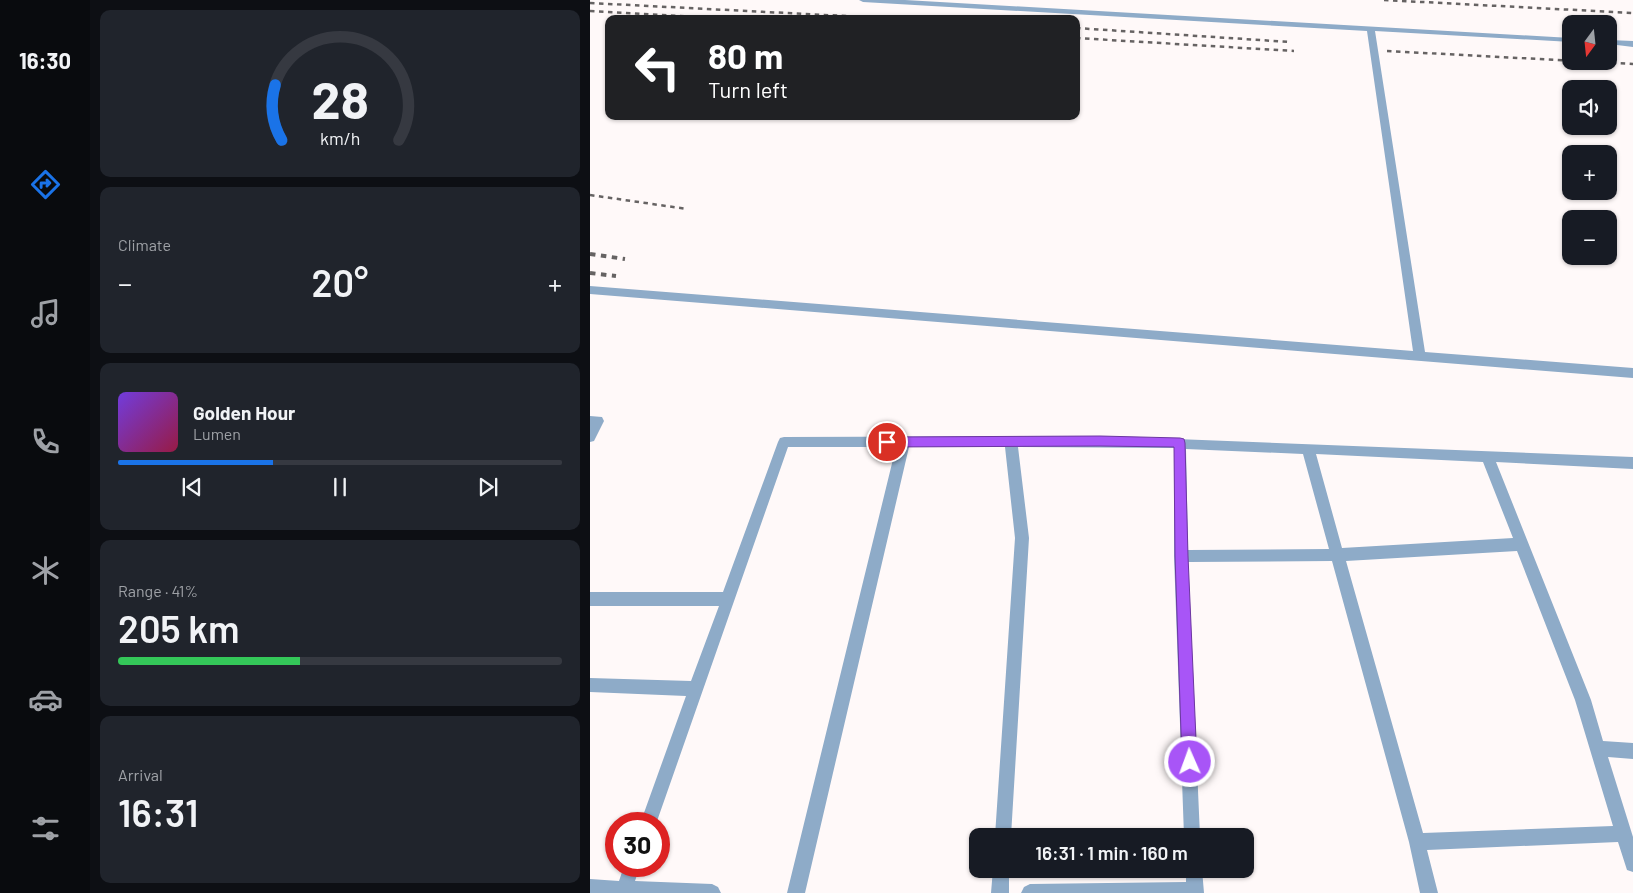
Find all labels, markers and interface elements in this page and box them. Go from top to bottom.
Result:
north arrow [1562,15,1618,70]
map controls [1562,15,1617,265]
text: 80 m [708,34,783,76]
icon: left [625,35,690,100]
text: 16:30 [19,47,71,73]
text: 28 [311,67,369,129]
text: Turn left [708,76,788,102]
button: sound [1562,80,1617,135]
text: km/h [320,127,360,149]
button: + [1562,145,1617,200]
icon: directions [28,167,63,202]
button: − [1562,210,1617,265]
text: Climate [118,235,171,254]
text: 20° [312,259,368,305]
text: − [118,266,132,300]
text: + [548,266,562,300]
icon: music [28,296,63,331]
text: Golden Hour [193,401,295,424]
pin [866,421,908,463]
icon: phone [28,424,63,459]
text: Lumen [193,424,241,443]
icon: arrive [873,428,901,456]
icon: previous [178,473,206,501]
icon: pause [326,473,354,501]
icon: next [474,473,502,501]
icon: climate [28,553,63,588]
text: Range · 41% [118,581,198,600]
text: 205 km [118,605,240,651]
icon: car [28,682,63,717]
position arrow [1163,735,1215,787]
text: Arrival [118,765,163,784]
text: 16:31 [118,789,198,835]
icon: filters [28,811,63,846]
speed limit sign: 30 [605,812,670,877]
text: 16:31 · 1 min · 160 m [1035,841,1188,864]

